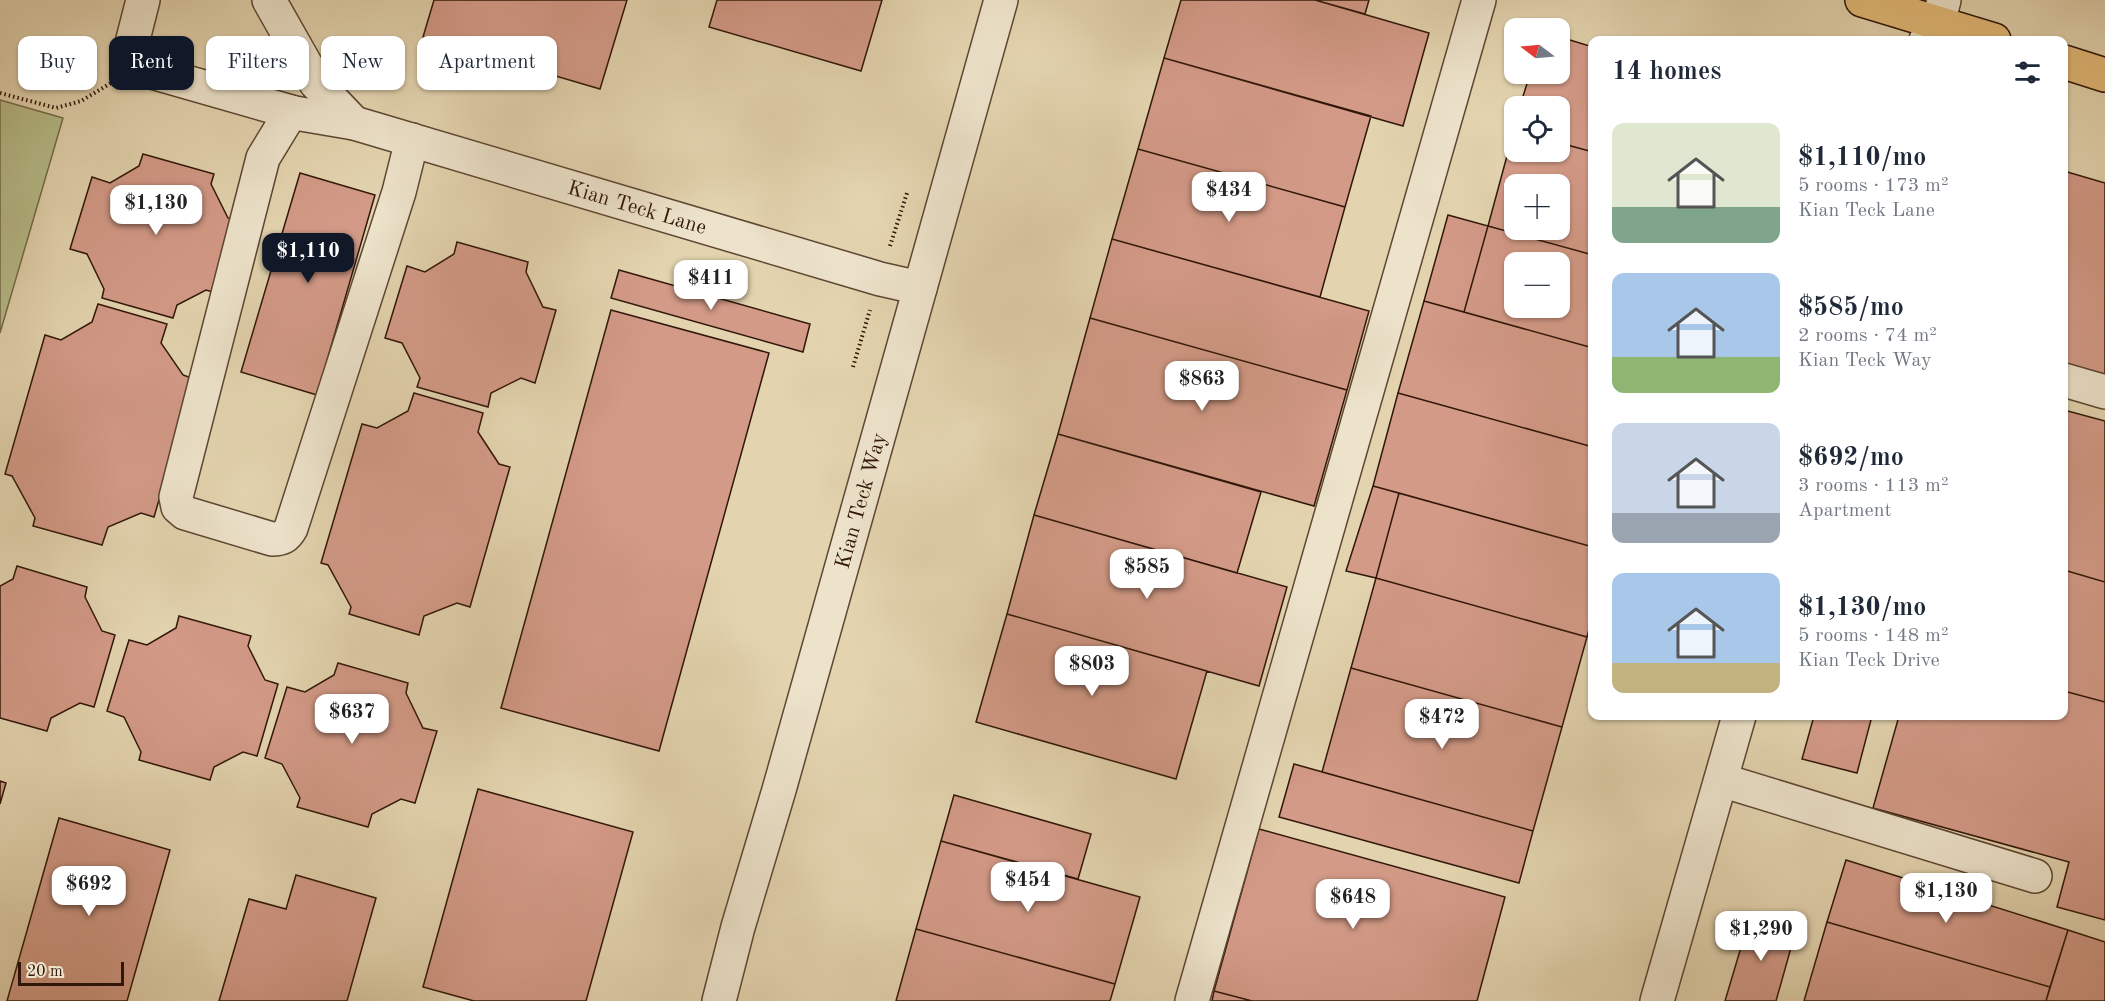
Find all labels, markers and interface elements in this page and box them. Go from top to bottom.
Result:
north arrow [1504,18,1570,84]
map controls [1504,18,1570,318]
chip: Buy [18,36,97,90]
chip: Rent [109,36,194,90]
chip: Filters [206,36,309,90]
chip: New [321,36,405,90]
chip: Apartment [417,36,557,90]
icon: filters [2011,56,2044,89]
text: 14 homes [1612,59,1721,85]
button: locate [1504,96,1570,162]
text: $1,110/mo [1798,145,1926,171]
icon: home [1660,147,1732,219]
pin: $434 [1193,172,1265,223]
button: + [1504,174,1570,240]
text: 5 rooms · 173 m² [1798,176,1948,196]
street label: Kian Teck Lane [565,178,709,239]
text: $434 [1206,181,1252,201]
pin: $1,130 [107,185,205,236]
text: $1,130 [124,194,188,214]
text: Kian Teck Lane [1798,201,1935,221]
pin: $1,110 [259,233,357,284]
text: $1,110 [276,242,340,262]
button: − [1504,252,1570,318]
pin: $411 [675,260,747,311]
text: $411 [688,269,734,289]
text: $585/mo [1798,295,1904,321]
icon: home [1660,297,1732,369]
text: 2 rooms · 74 m² [1798,326,1937,346]
text: Kian Teck Way [1798,351,1932,371]
pin: $863 [1166,361,1238,412]
text: $863 [1179,370,1225,390]
street label: Kian Teck Way [833,431,891,571]
text: $692/mo [1798,445,1904,471]
icon: home [1660,447,1732,519]
text: 3 rooms · 113 m² [1798,476,1948,496]
text: Apartment [1798,501,1892,521]
pin: $585 [1111,549,1183,600]
text: $585 [1124,558,1170,578]
text: $1,130/mo [1798,595,1926,621]
icon: home [1660,597,1732,669]
text: 5 rooms · 148 m² [1798,626,1948,646]
pin: $803 [1056,646,1128,697]
text: Kian Teck Drive [1798,651,1940,671]
text: $803 [1069,655,1115,675]
pin: $637 [316,694,388,745]
pin: $472 [1406,699,1478,750]
text: $637 [329,703,375,723]
text: $472 [1419,708,1465,728]
pin: $454 [992,862,1064,913]
pin: $692 [53,866,125,917]
text: $454 [1005,871,1051,891]
pin: $1,130 [1897,873,1995,924]
text: $692 [66,875,112,895]
pin: $648 [1317,879,1389,930]
text: $1,130 [1914,882,1978,902]
text: $648 [1330,888,1376,908]
pin: $1,290 [1712,911,1810,962]
text: $1,290 [1729,920,1793,940]
scale bar [18,959,124,986]
text: 20 m [27,964,63,980]

